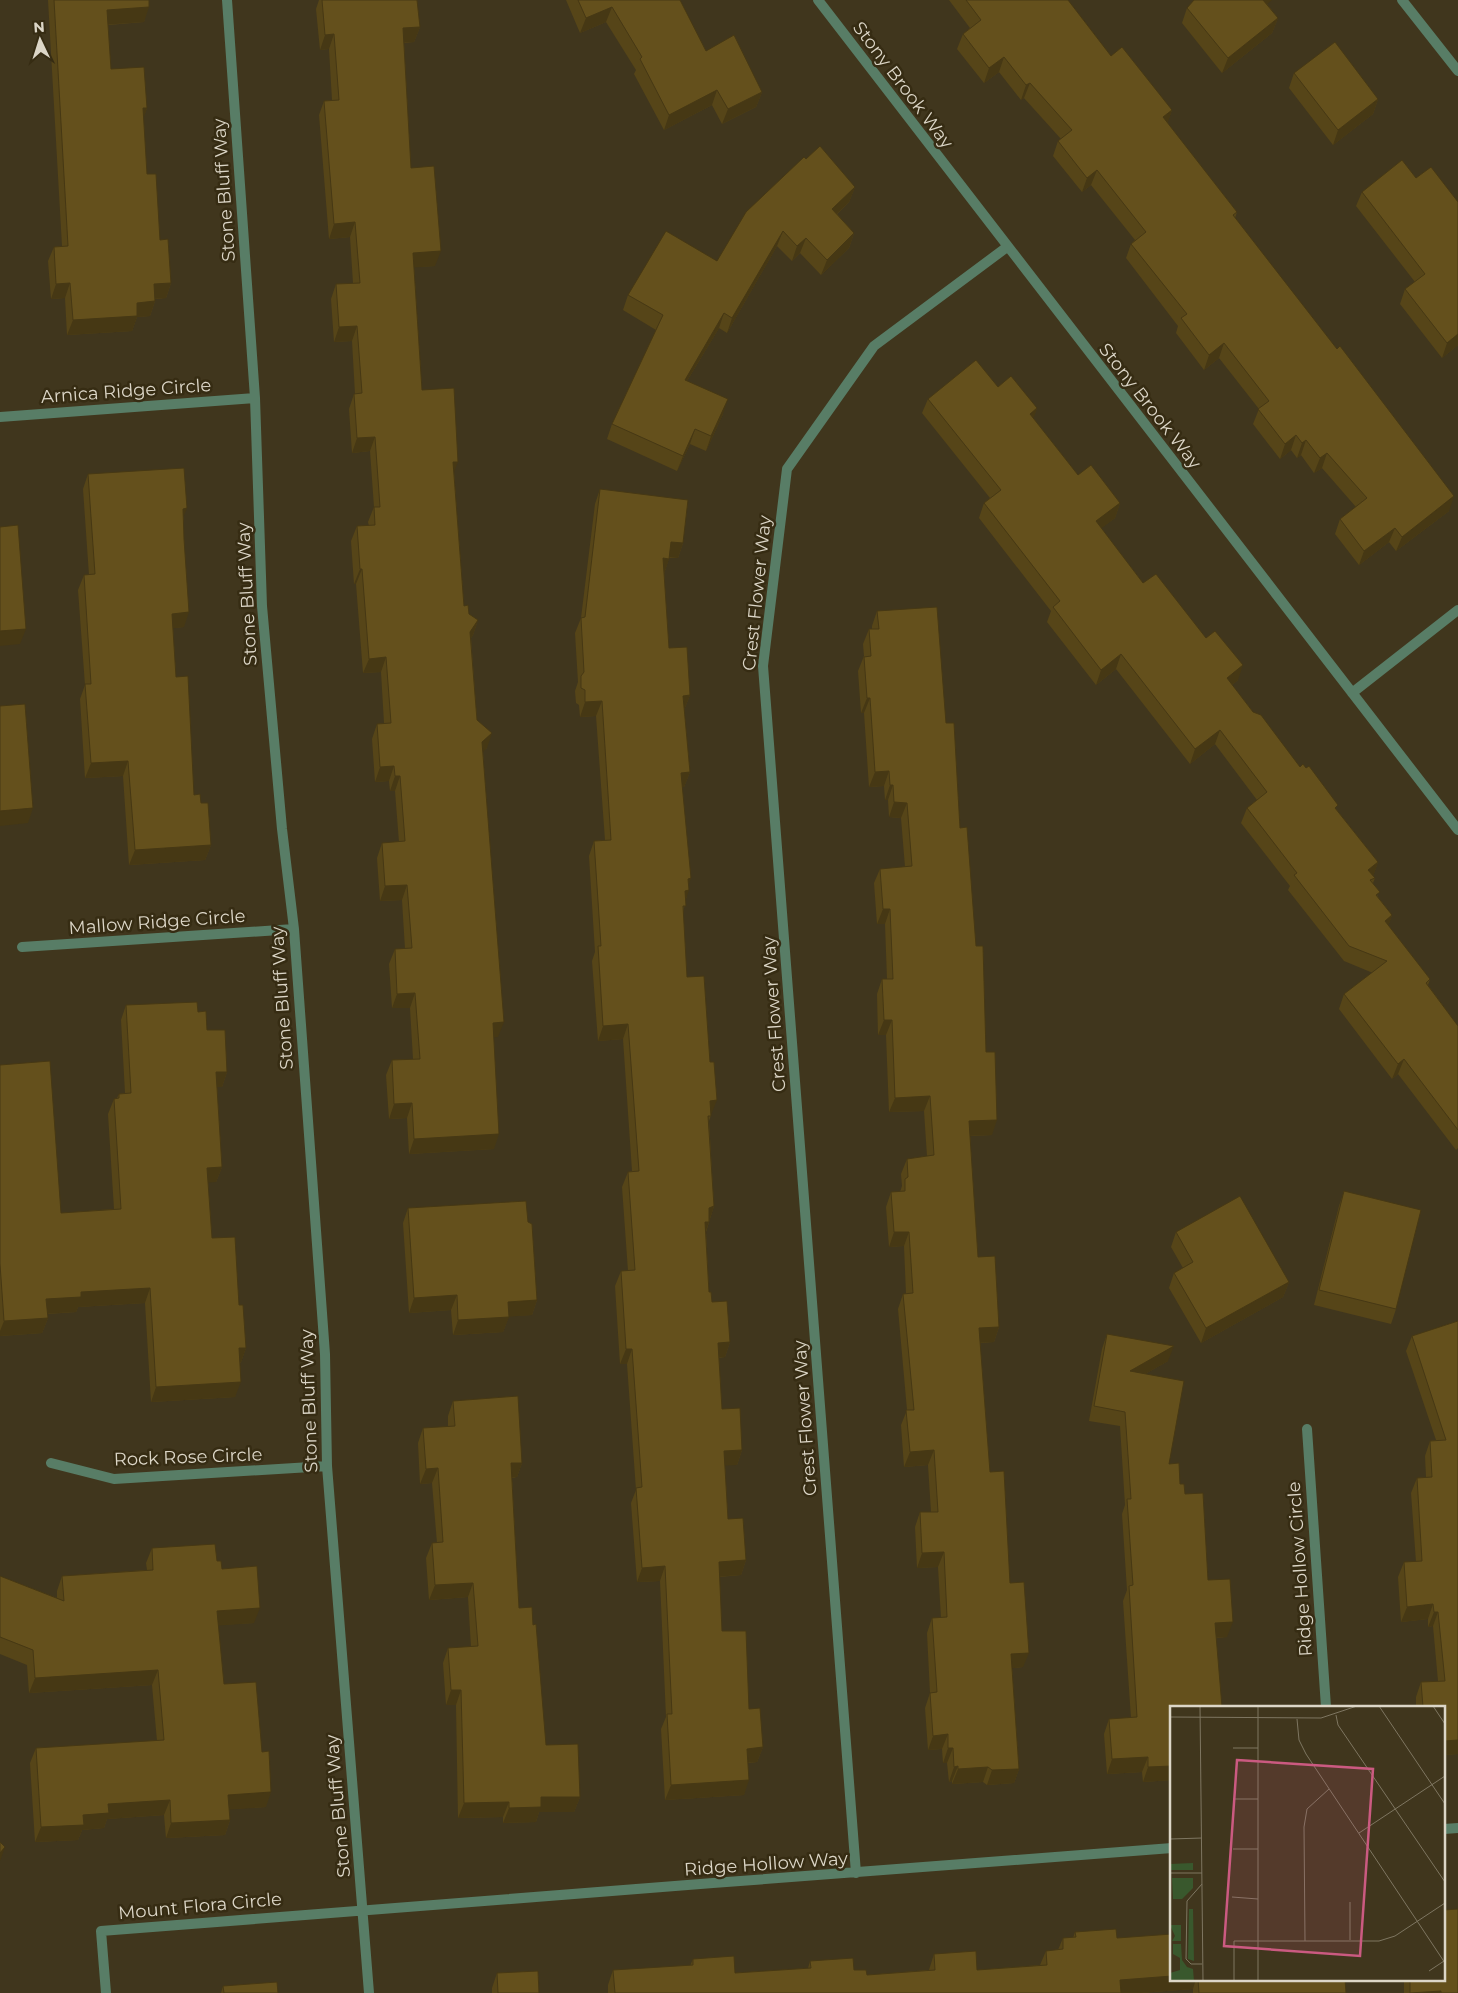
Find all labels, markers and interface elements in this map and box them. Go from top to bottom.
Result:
north arrow [15,15,65,65]
street label: Stony Brook Way [848,17,958,153]
text: N [33,18,45,36]
street label: Stone Bluff Way [208,117,240,262]
street label: Stony Brook Way [1094,339,1206,473]
street label: Arnica Ridge Circle [40,374,212,408]
street label: Crest Flower Way [738,514,776,672]
street label: Stone Bluff Way [232,521,262,666]
street label: Mallow Ridge Circle [68,905,246,939]
street label: Stone Bluff Way [266,925,298,1070]
street label: Crest Flower Way [758,935,790,1093]
street label: Stone Bluff Way [295,1329,322,1473]
street label: Crest Flower Way [789,1339,821,1497]
street label: Rock Rose Circle [113,1443,263,1471]
street label: Ridge Hollow Circle [1283,1481,1317,1657]
inset map [1170,1706,1446,1980]
street label: Stone Bluff Way [321,1733,355,1878]
street label: Ridge Hollow Way [683,1847,849,1881]
street label: Mount Flora Circle [117,1888,283,1924]

